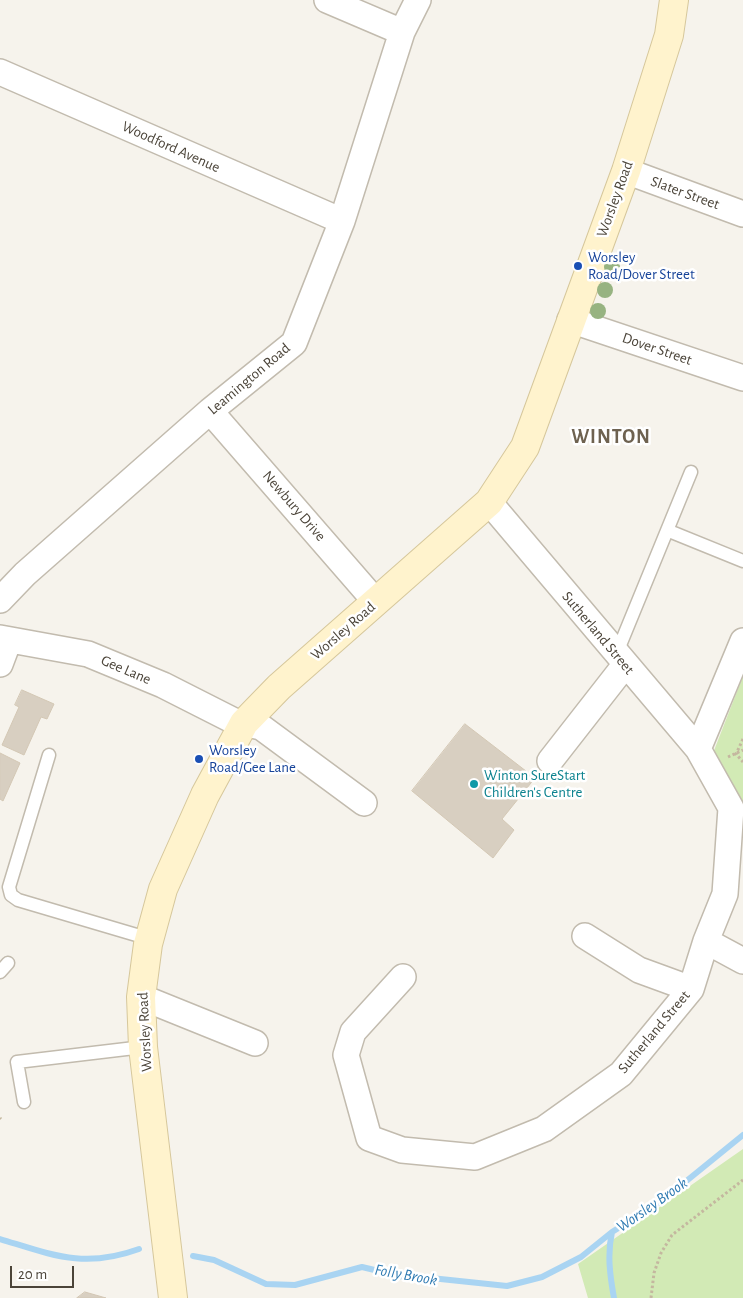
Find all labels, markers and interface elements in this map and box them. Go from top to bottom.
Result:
street label: Woodford Avenue [119,117,223,177]
street label: Worsley Road [593,158,637,240]
street label: Slater Street [648,172,722,214]
place label: Worsley Road/Dover Street [588,248,695,283]
marker: Worsley Road/Dover Street [572,260,584,272]
street label: Dover Street [620,329,694,369]
street label: Leamington Road [204,339,294,419]
district label: WINTON [570,425,652,449]
street label: Newbury Drive [259,467,329,545]
street label: Sutherland Street [558,588,638,678]
street label: Worsley Road [307,598,379,664]
street label: Gee Lane [98,651,154,689]
place label: Worsley Road/Gee Lane [209,741,296,776]
marker: Worsley Road/Gee Lane [193,753,205,765]
place label: Winton SureStart Children's Centre [484,766,585,801]
marker: Winton SureStart Children's Centre [468,778,480,790]
street label: Sutherland Street [614,987,694,1077]
street label: Worsley Road [134,992,156,1072]
water label: Worsley Brook [613,1174,691,1236]
scale bar [12,1256,76,1288]
water label: Folly Brook [373,1260,439,1290]
text: 20 m [18,1267,47,1282]

